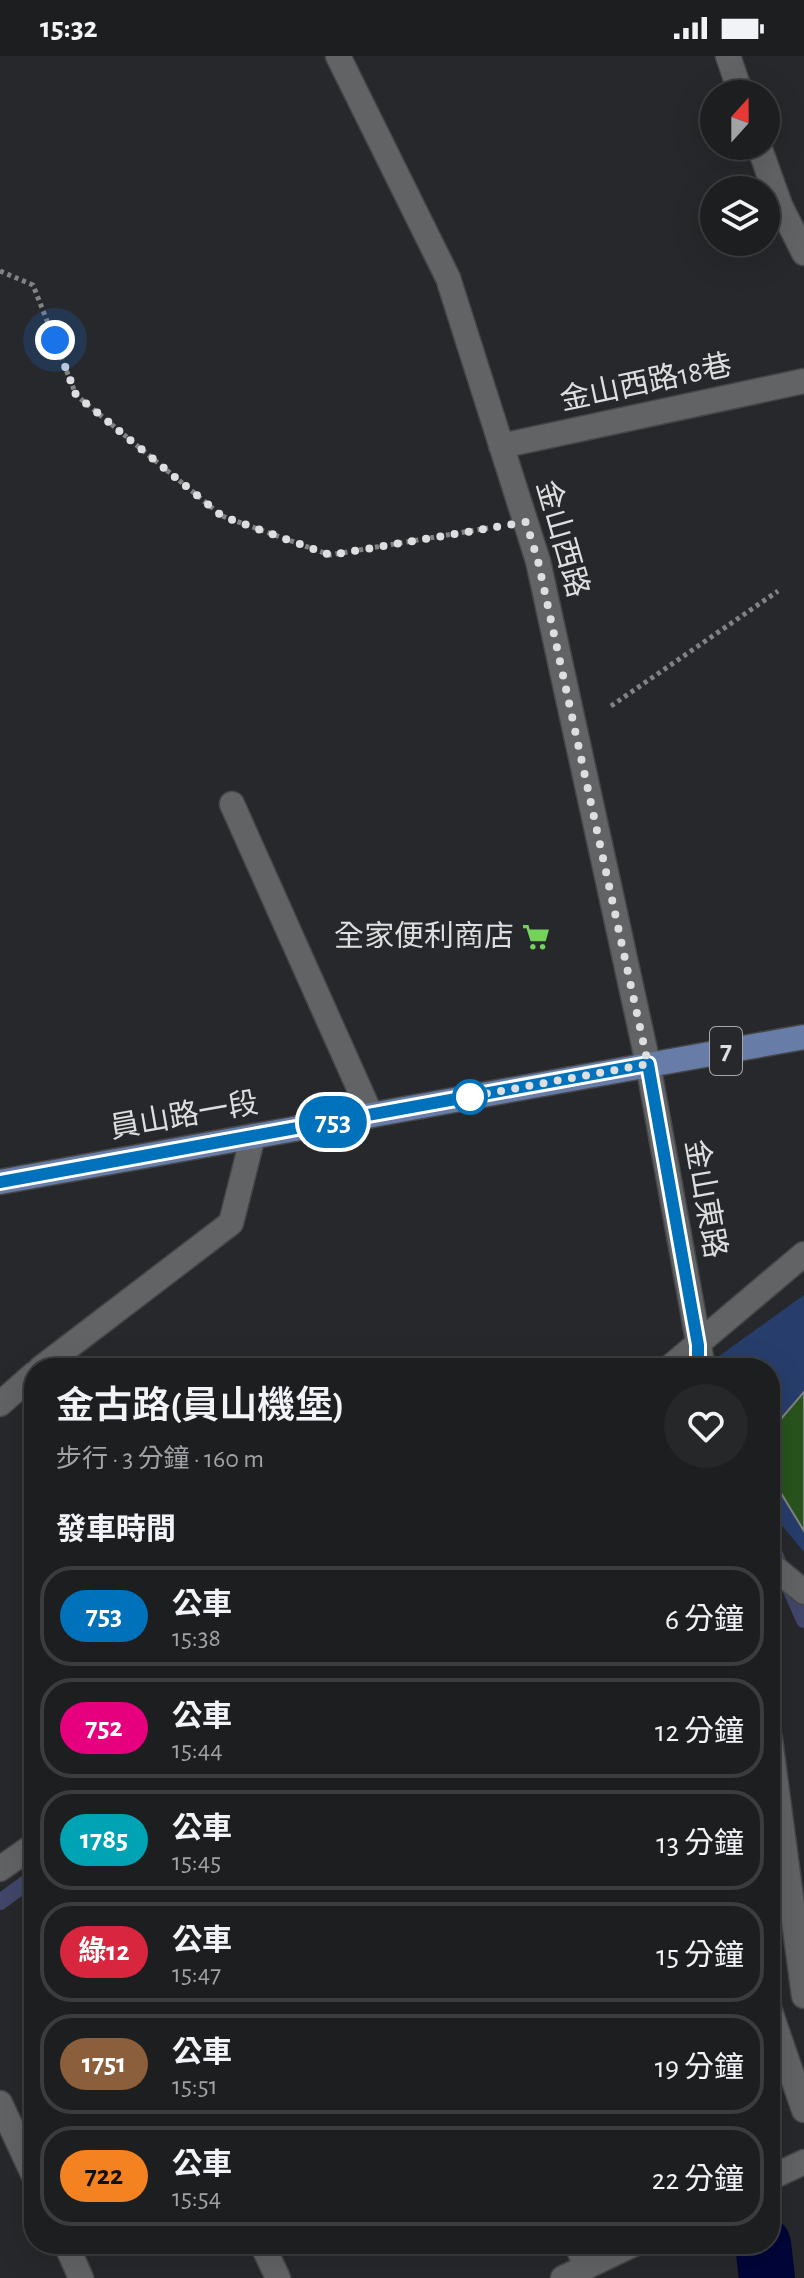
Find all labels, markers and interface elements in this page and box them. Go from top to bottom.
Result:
text: 15:32 [40,13,98,43]
north arrow [700,80,780,160]
map controls [700,80,780,256]
button: layers [700,176,780,256]
your location [35,320,75,360]
street label: 金山西路18巷 [557,348,734,416]
street label: 金山西路 [531,477,595,601]
place label: 全家便利商店 [334,920,514,952]
supermarket icon: 全家便利商店 [521,922,551,952]
road number: 7 [710,1027,742,1075]
unlabelled marker [453,1080,487,1114]
street label: 員山路一段 [107,1086,260,1144]
line badge: 753 [287,1096,379,1148]
text: 753 [315,1108,351,1136]
street label: 金山東路 [680,1137,732,1261]
button: heart [664,1384,748,1468]
text: 金古路(員山機堡) [56,1388,345,1426]
text: 步行 · 3 分鐘 · 160 m [56,1446,264,1472]
text: 發車時間 [56,1515,176,1545]
text: 公車 [172,1590,232,1620]
text: 753 [86,1602,122,1630]
text: 6 分鐘 [665,1605,744,1635]
text: 15:38 [172,1625,221,1651]
text: 公車 [172,1702,232,1732]
text: 752 [85,1714,123,1742]
text: 12 分鐘 [655,1717,744,1747]
text: 15:44 [172,1737,223,1763]
text: 公車 [172,1814,232,1844]
text: 1785 [80,1826,128,1854]
text: 13 分鐘 [656,1829,744,1859]
text: 15:45 [172,1849,221,1875]
text: 公車 [172,1926,232,1956]
text: 綠12 [78,1938,130,1966]
text: 15 分鐘 [656,1941,744,1971]
text: 15:47 [172,1961,221,1987]
text: 公車 [172,2038,232,2068]
text: 1751 [82,2050,126,2078]
text: 19 分鐘 [655,2053,744,2083]
text: 15:51 [172,2073,218,2099]
text: 公車 [172,2150,232,2180]
text: 722 [85,2162,123,2190]
text: 22 分鐘 [652,2165,744,2195]
text: 15:54 [172,2185,221,2211]

